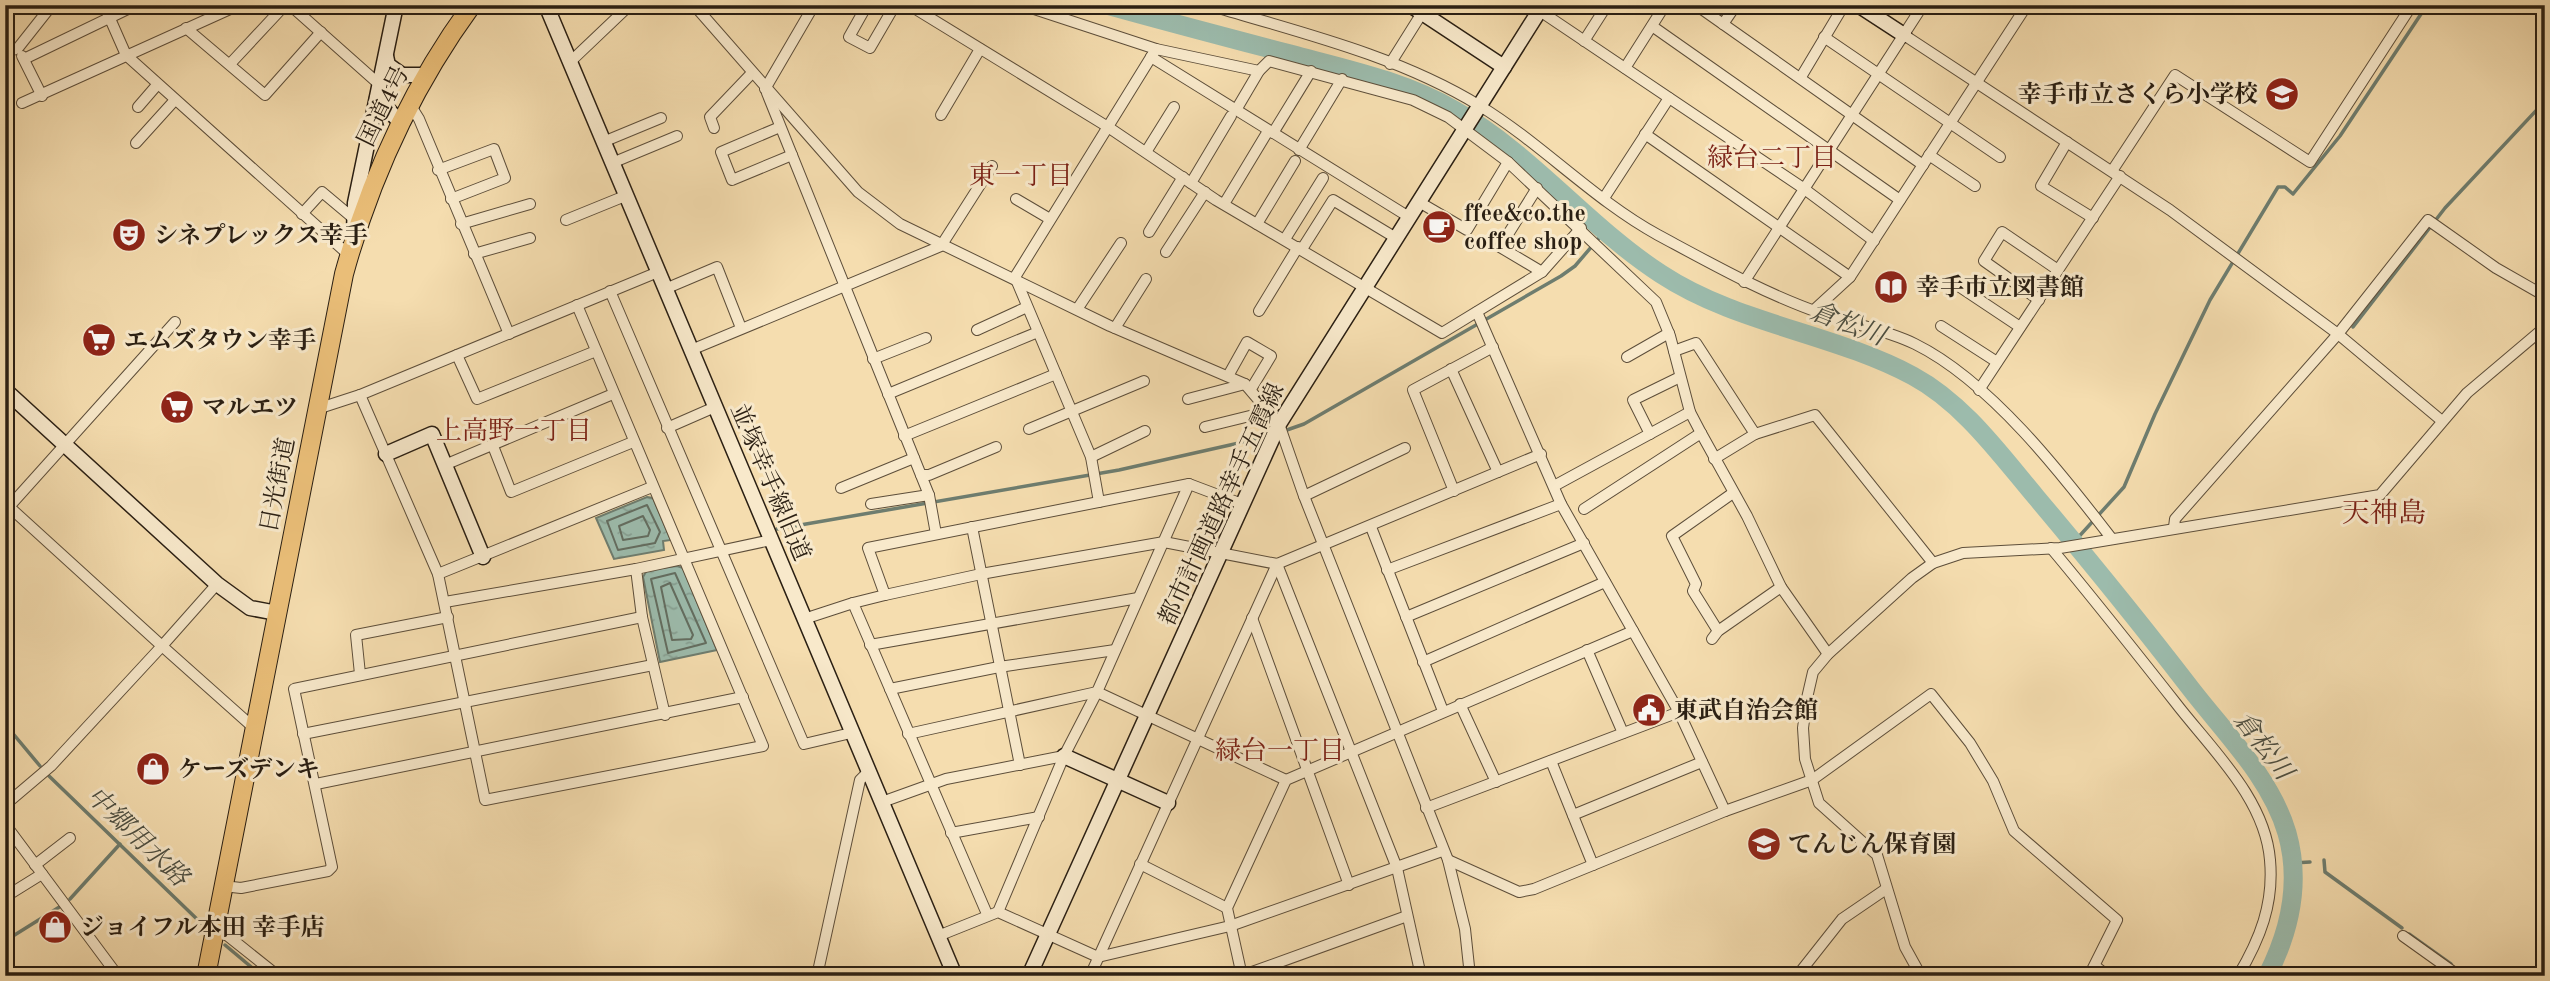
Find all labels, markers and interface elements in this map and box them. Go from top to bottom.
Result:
street label: 国道4号 [352,62,414,151]
school or university icon: 幸手市立さくら小学校 [2263,75,2301,113]
place label: 幸手市立さくら小学校 [2018,81,2258,108]
district label: 緑台二丁目 [1707,143,1837,172]
district label: 東一丁目 [969,162,1073,190]
place label: ffee&co.the coffee shop [1464,203,1586,255]
cafe icon: ffee&co.the coffee shop [1420,208,1458,246]
theatre icon: シネプレックス幸手 [110,216,148,254]
place label: シネプレックス幸手 [154,222,368,249]
library icon: 幸手市立図書館 [1872,268,1910,306]
place label: 幸手市立図書館 [1916,274,2084,301]
water label: 倉松川 [1806,297,1892,352]
supermarket icon: エムズタウン幸手 [80,321,118,359]
place label: エムズタウン幸手 [124,327,316,354]
street label: 都市計画道路幸手五霞線 [1153,379,1289,630]
supermarket icon: マルエツ [158,388,196,426]
place label: マルエツ [202,397,298,421]
street label: 並塚幸手線旧道 [725,400,816,565]
district label: 上高野一丁目 [436,417,592,445]
street label: 日光街道 [255,435,300,535]
district label: 天神島 [2342,498,2426,529]
public building icon: 東武自治会館 [1630,691,1668,729]
place label: 東武自治会館 [1674,697,1818,724]
water label: 倉松川 [2229,706,2300,788]
district label: 緑台一丁目 [1215,736,1345,765]
shop icon: ケーズデンキ [134,750,172,788]
place label: ケーズデンキ [178,756,320,783]
water label: 中郷用水路 [81,781,195,893]
school or university icon: てんじん保育園 [1745,825,1783,863]
place label: てんじん保育園 [1788,831,1956,858]
shop icon: ジョイフル本田 幸手店 [36,908,74,946]
place label: ジョイフル本田 幸手店 [80,914,325,941]

